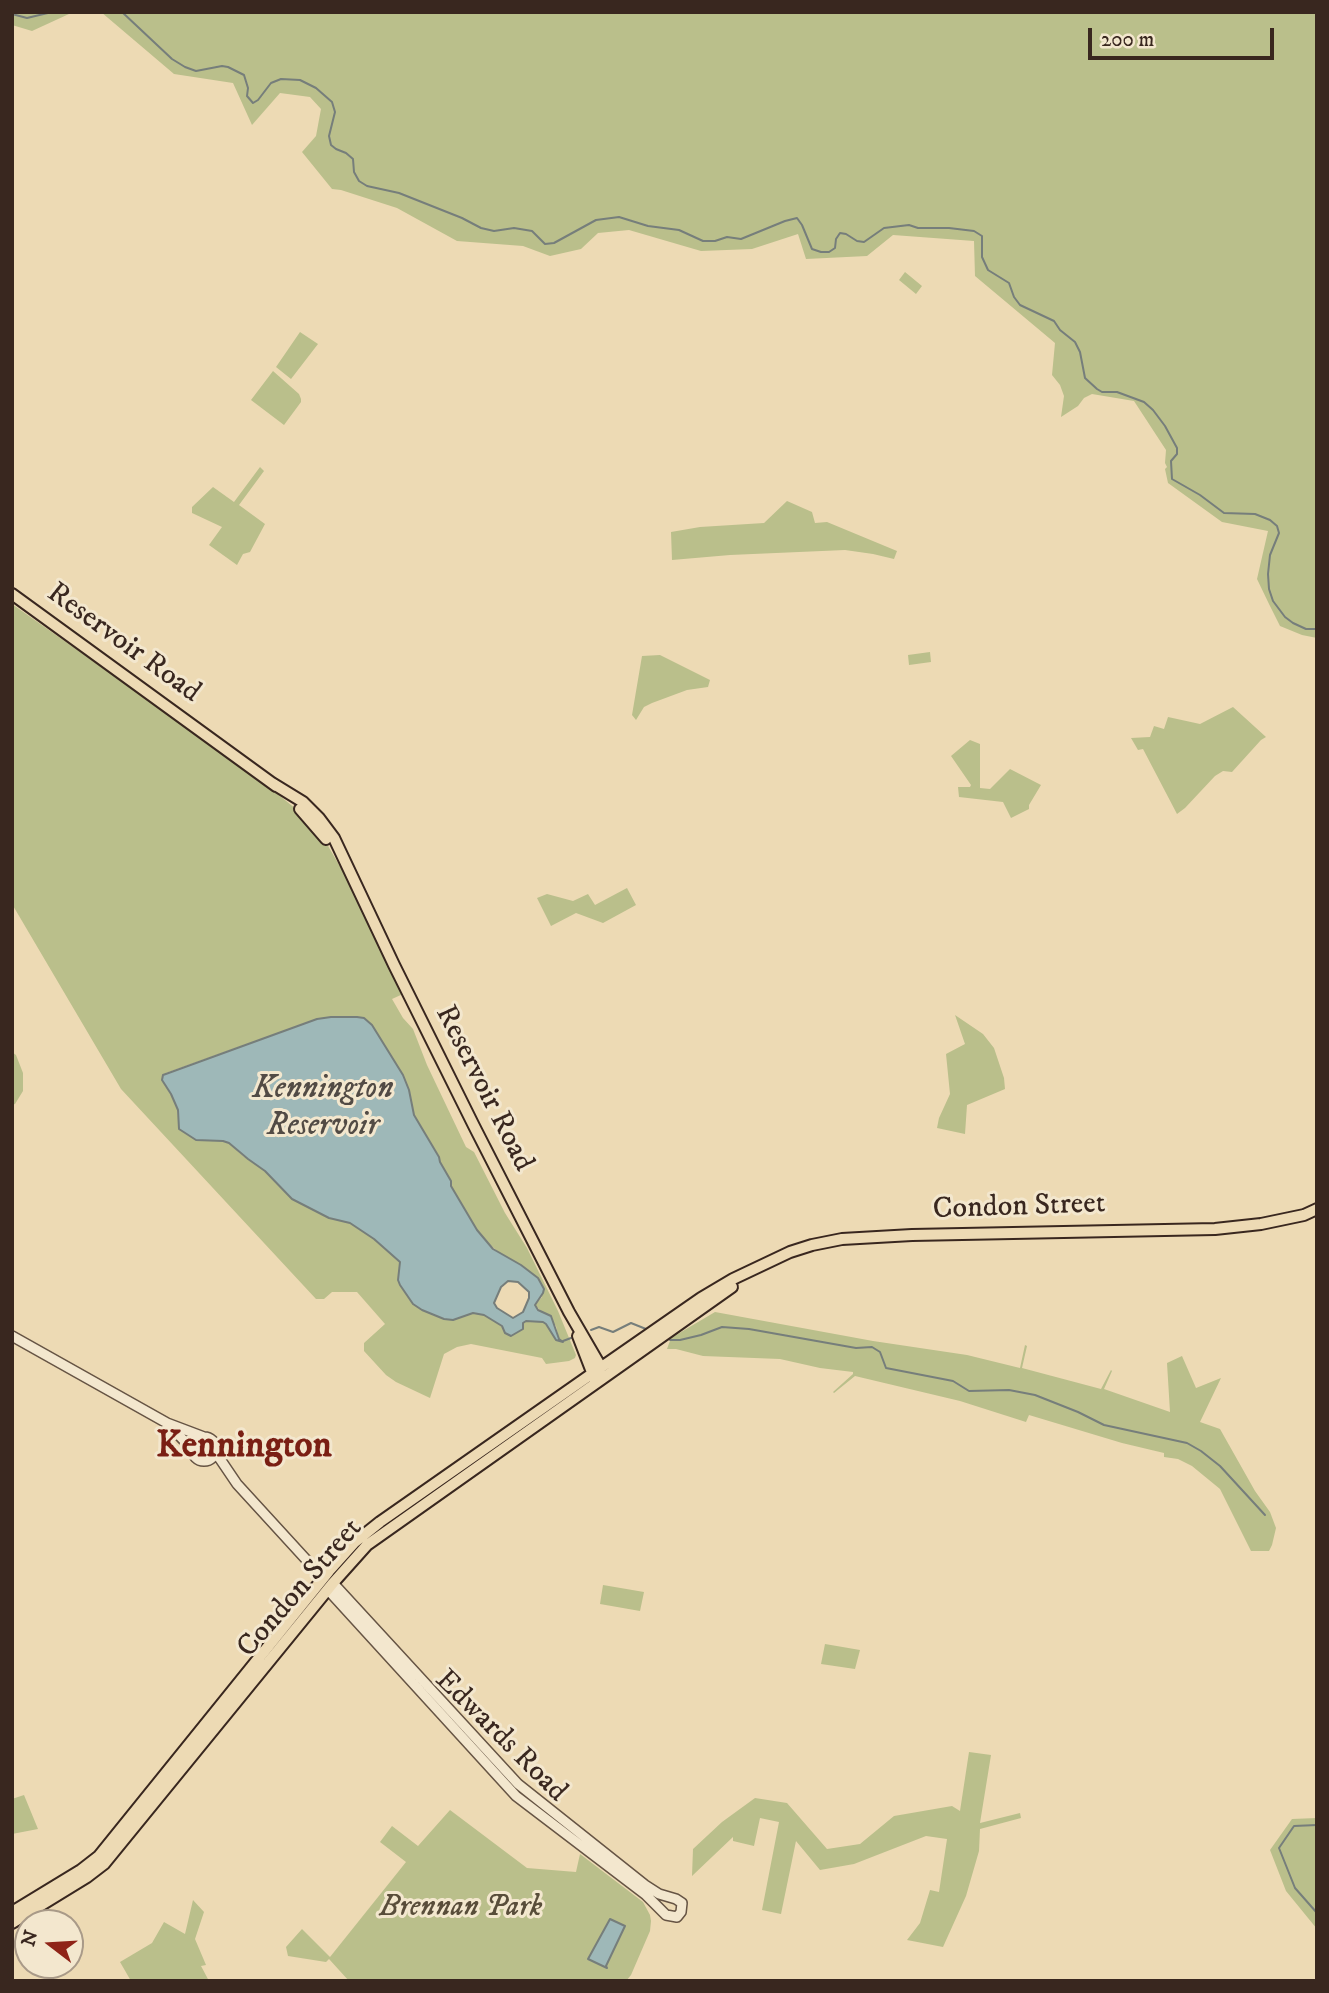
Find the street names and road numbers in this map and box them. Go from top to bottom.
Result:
street label: Reservoir Road [39,576,207,712]
street label: Reservoir Road [426,1000,540,1178]
street label: Condon Street [932,1187,1106,1229]
street label: Condon Street [231,1512,371,1666]
street label: Edwards Road [426,1663,574,1811]

